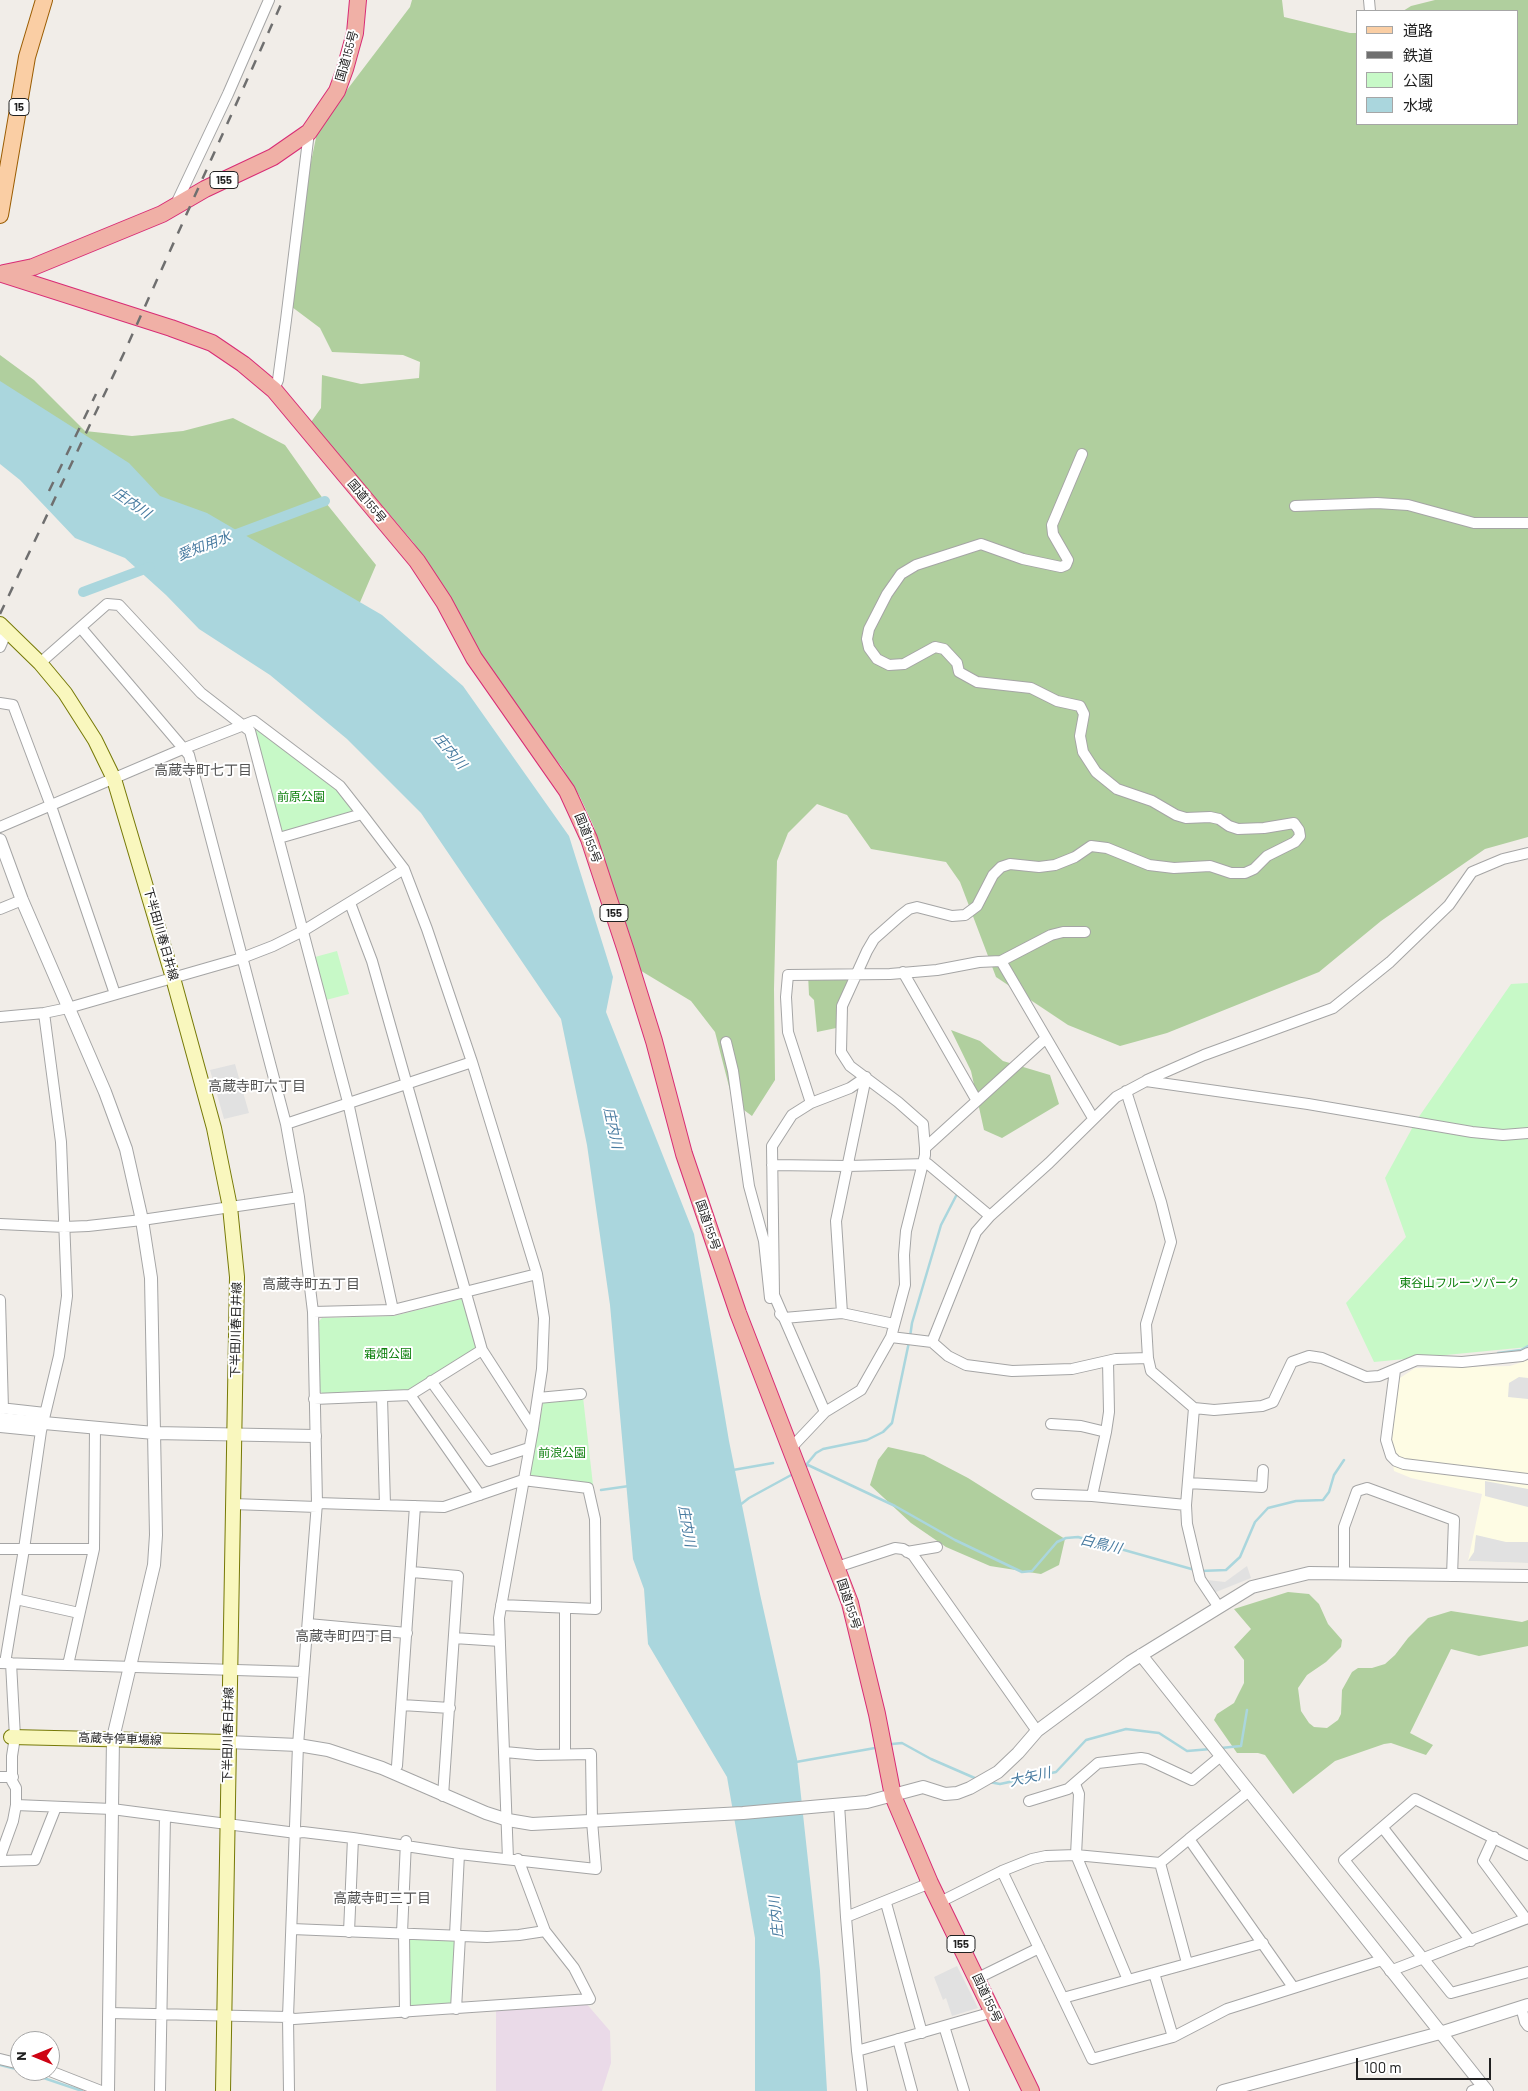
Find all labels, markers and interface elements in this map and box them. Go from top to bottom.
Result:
legend [1356,10,1518,125]
text: 道路 [1403,21,1433,39]
street label: 国道155号 [333,29,361,83]
text: 鉄道 [1403,46,1433,64]
text: 公園 [1403,71,1433,89]
text: 水域 [1403,96,1433,114]
road number: 15 [9,98,29,115]
road number: 155 [210,172,238,188]
street label: 国道155号 [345,476,389,526]
water label: 庄内川 [110,484,154,522]
water label: 愛知用水 [175,528,233,564]
water label: 庄内川 [430,730,470,772]
district label: 高蔵寺町七丁目 [154,762,252,778]
park label: 前原公園 [277,790,325,804]
street label: 国道155号 [572,811,604,865]
street label: 下半田川春日井線 [141,886,181,982]
road number: 155 [600,904,628,921]
district label: 高蔵寺町六丁目 [208,1078,306,1094]
water label: 庄内川 [600,1106,626,1150]
street label: 国道155号 [693,1198,723,1252]
district label: 高蔵寺町五丁目 [262,1276,360,1292]
park label: 東谷山フルーツパーク [1399,1276,1519,1290]
street label: 下半田川春日井線 [228,1282,244,1378]
park label: 霜畑公園 [364,1347,412,1361]
park label: 前浪公園 [538,1446,586,1460]
water label: 庄内川 [675,1504,699,1548]
water label: 白鳥川 [1079,1531,1123,1557]
street label: 国道155号 [834,1577,864,1631]
district label: 高蔵寺町四丁目 [295,1628,393,1644]
street label: 下半田川春日井線 [220,1687,236,1783]
street label: 高蔵寺停車場線 [78,1730,162,1748]
water label: 大矢川 [1008,1764,1052,1790]
district label: 高蔵寺町三丁目 [333,1890,431,1906]
water label: 庄内川 [765,1895,787,1939]
road number: 155 [947,1936,975,1952]
street label: 国道155号 [969,1971,1005,2025]
north arrow [10,2031,60,2081]
scale bar [1358,2048,1493,2080]
text: N [12,2051,29,2061]
text: 100 m [1364,2058,1402,2076]

